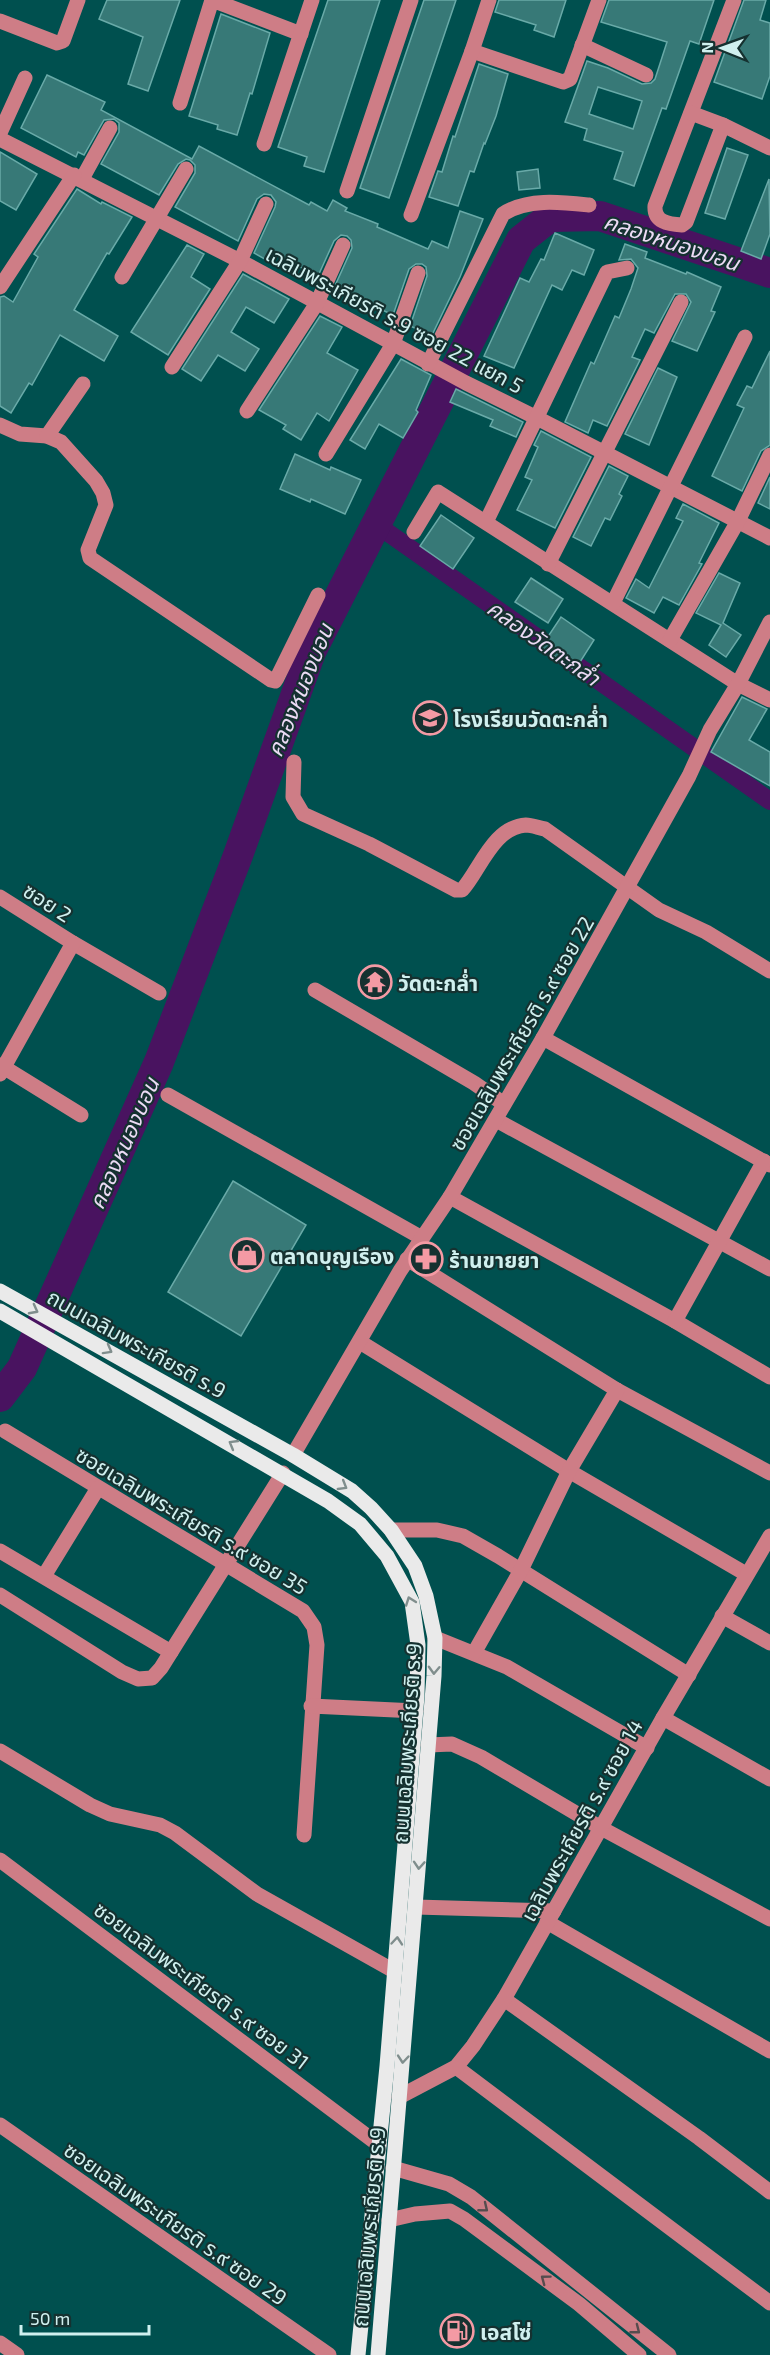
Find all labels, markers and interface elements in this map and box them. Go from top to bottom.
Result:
north arrow [692,18,752,78]
text: N [697,42,716,54]
water label: คลองหนองบอน [601,207,744,276]
street label: เฉลิมพระเกียรติ ร.9 ซอย 22 แยก 5 [262,240,528,398]
water label: คลองวัดตะกล่ำ [483,593,607,691]
water label: คลองหนองบอน [261,618,338,760]
school or university icon: โรงเรียนวัดตะกล่ำ [412,700,448,736]
place label: โรงเรียนวัดตะกล่ำ [453,705,608,731]
street label: ซอย 2 [19,877,77,927]
street label: ซอยเฉลิมพระเกียรติ ร.๙ ซอย 22 [444,912,598,1154]
temple icon: วัดตะกล่ำ [357,964,393,1000]
place label: วัดตะกล่ำ [398,969,478,995]
water label: คลองหนองบอน [82,1072,164,1213]
shop icon: ตลาดบุญเรือง [229,1237,265,1273]
pharmacy icon: ร้านขายยา [408,1241,444,1277]
place label: ตลาดบุญเรือง [270,1243,394,1270]
place label: ร้านขายยา [449,1247,539,1272]
street label: ถนนเฉลิมพระเกียรติ ร.9 [43,1283,231,1403]
one-way arrow [28,1303,39,1314]
one-way arrow [102,1343,113,1354]
one-way arrow [229,1440,239,1451]
street label: ซอยเฉลิมพระเกียรติ ร.๙ ซอย 35 [72,1441,312,1599]
one-way arrow [337,1478,347,1490]
one-way arrow [405,1596,418,1607]
street label: ถนนเฉลิมพระเกียรติ ร.9 [387,1642,425,1844]
one-way arrow [427,1666,440,1675]
street label: เฉลิมพระเกียรติ ร.๙ ซอย 14 [515,1714,647,1926]
one-way arrow [413,1860,426,1869]
street label: ซอยเฉลิมพระเกียรติ ร.๙ ซอย 31 [90,1896,314,2074]
one-way arrow [390,1937,403,1946]
one-way arrow [397,2054,410,2064]
street label: ถนนเฉลิมพระเกียรติ ร.9 [347,2126,389,2328]
street label: ซอยเฉลิมพระเกียรติ ร.๙ ซอย 29 [60,2136,292,2310]
one-way arrow [477,2200,488,2211]
one-way arrow [540,2275,551,2286]
scale bar [21,2298,148,2336]
text: 50 m [30,2307,70,2329]
fuel station icon: เอสโซ่ [439,2313,475,2349]
place label: เอสโซ่ [480,2319,532,2344]
one-way arrow [629,2322,640,2333]

